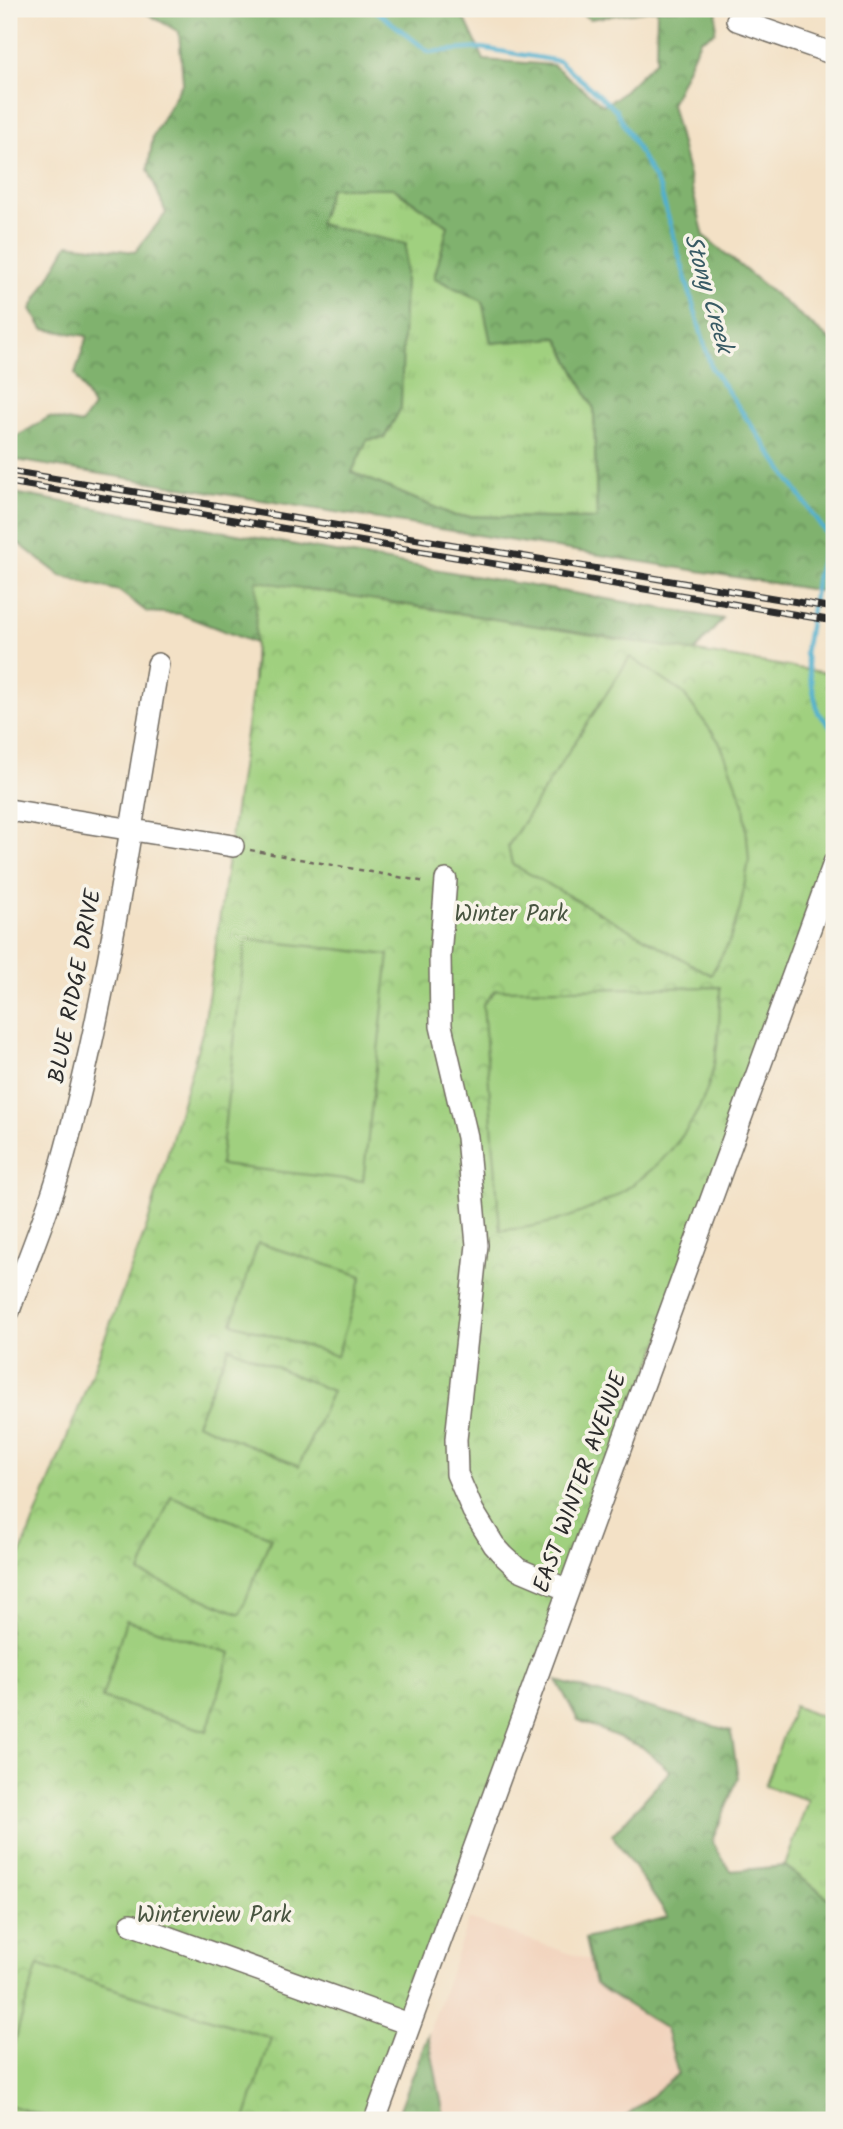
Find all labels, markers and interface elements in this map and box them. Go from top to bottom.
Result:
water label: Stony Creek [672,230,744,361]
street label: BLUE RIDGE DRIVE [40,886,113,1086]
park label: Winter Park [454,897,568,933]
street label: EAST WINTER AVENUE [524,1367,638,1598]
park label: Winterview Park [137,1898,291,1934]

